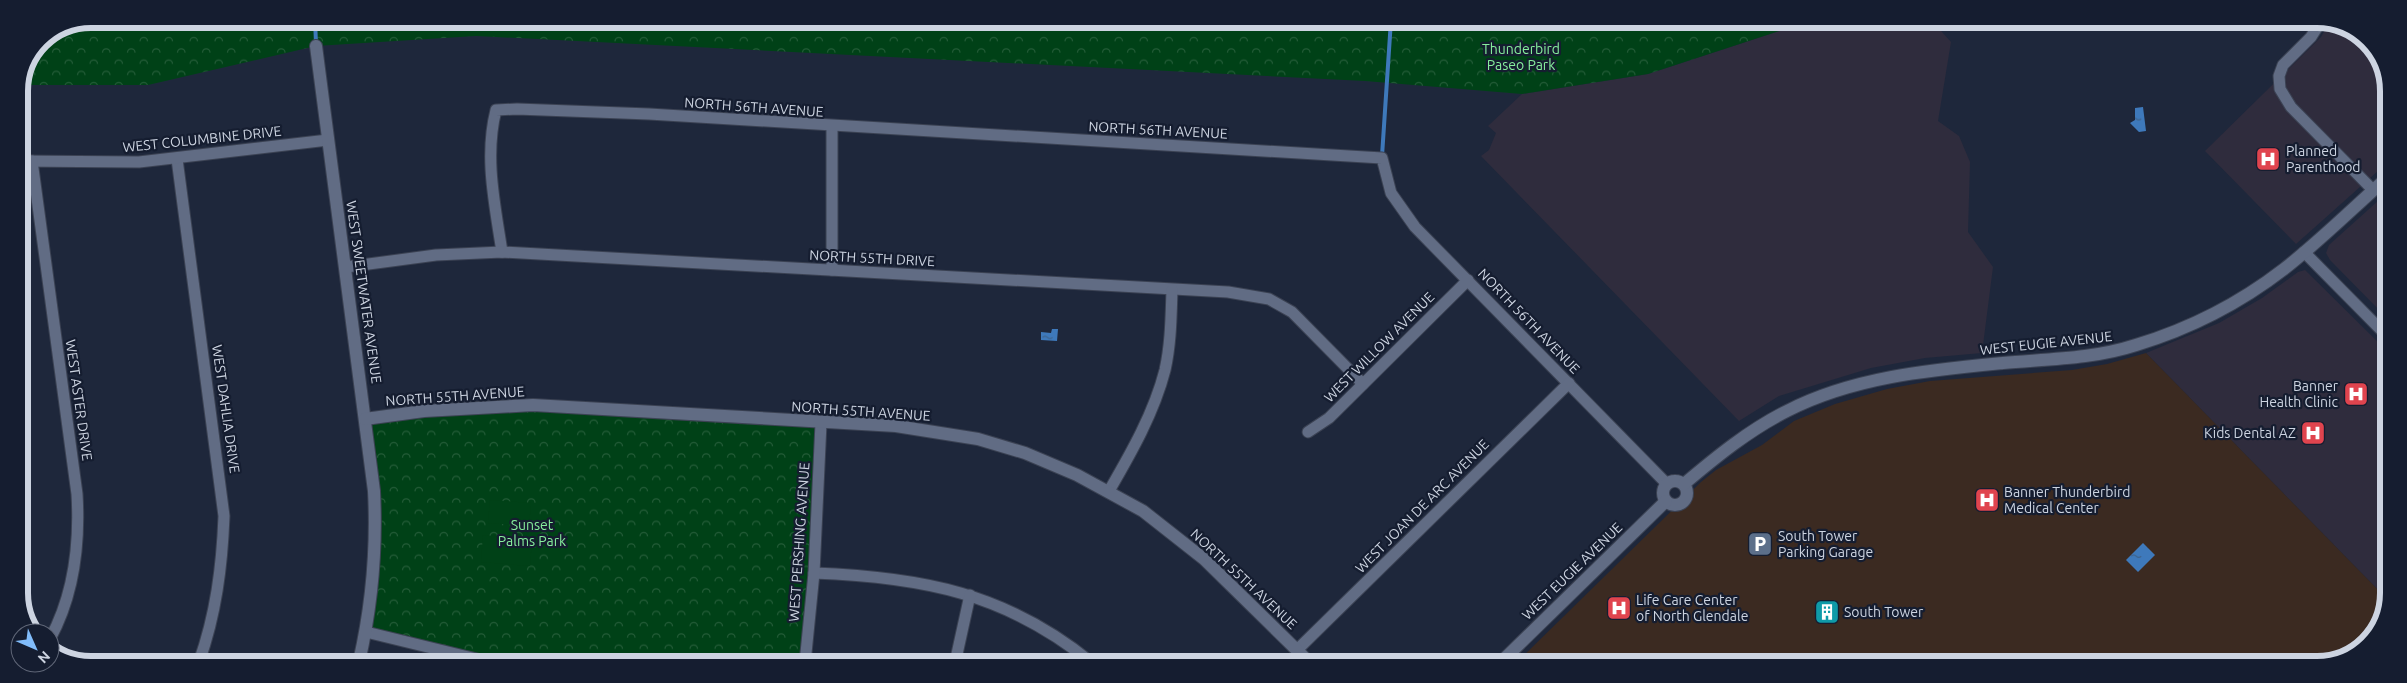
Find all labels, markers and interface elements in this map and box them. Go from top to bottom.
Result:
park label: Thunderbird Paseo Park [1482,41,1560,73]
street label: NORTH 56TH AVENUE [684,94,824,120]
street label: NORTH 56TH AVENUE [1088,118,1228,142]
street label: WEST COLUMBINE DRIVE [122,123,282,155]
place label: Planned Parenthood [2286,143,2361,175]
hospital icon: Planned Parenthood [2255,146,2281,172]
street label: WEST SWEETWATER AVENUE [343,200,385,385]
street label: NORTH 55TH DRIVE [809,247,935,269]
street label: NORTH 56TH AVENUE [1475,265,1583,377]
street label: WEST WILLOW AVENUE [1321,289,1437,405]
street label: WEST EUGIE AVENUE [1979,328,2113,358]
street label: WEST ASTER DRIVE [63,338,95,462]
street label: WEST DAHLIA DRIVE [209,344,243,474]
place label: Banner Health Clinic [2259,378,2339,410]
hospital icon: Banner Health Clinic [2343,381,2369,407]
street label: NORTH 55TH AVENUE [385,383,525,409]
street label: NORTH 55TH AVENUE [791,398,931,424]
hospital icon: Kids Dental AZ [2300,420,2326,446]
place label: Kids Dental AZ [2204,425,2296,441]
street label: WEST JOAN DE ARC AVENUE [1352,436,1492,576]
street label: WEST PERSHING AVENUE [785,462,813,622]
place label: Banner Thunderbird Medical Center [2004,484,2130,516]
hospital icon: Banner Thunderbird Medical Center [1974,487,2000,513]
park label: Sunset Palms Park [498,517,566,549]
street label: WEST EUGIE AVENUE [1519,519,1625,623]
street label: NORTH 55TH AVENUE [1188,526,1301,632]
place label: South Tower Parking Garage [1778,528,1873,560]
parking icon: South Tower Parking Garage [1747,531,1773,557]
place label: Life Care Center of North Glendale [1636,592,1748,624]
hospital icon: Life Care Center of North Glendale [1606,595,1632,621]
building icon: South Tower [1814,599,1840,625]
place label: South Tower [1844,604,1924,620]
north arrow [10,623,60,673]
text: N [35,648,54,667]

